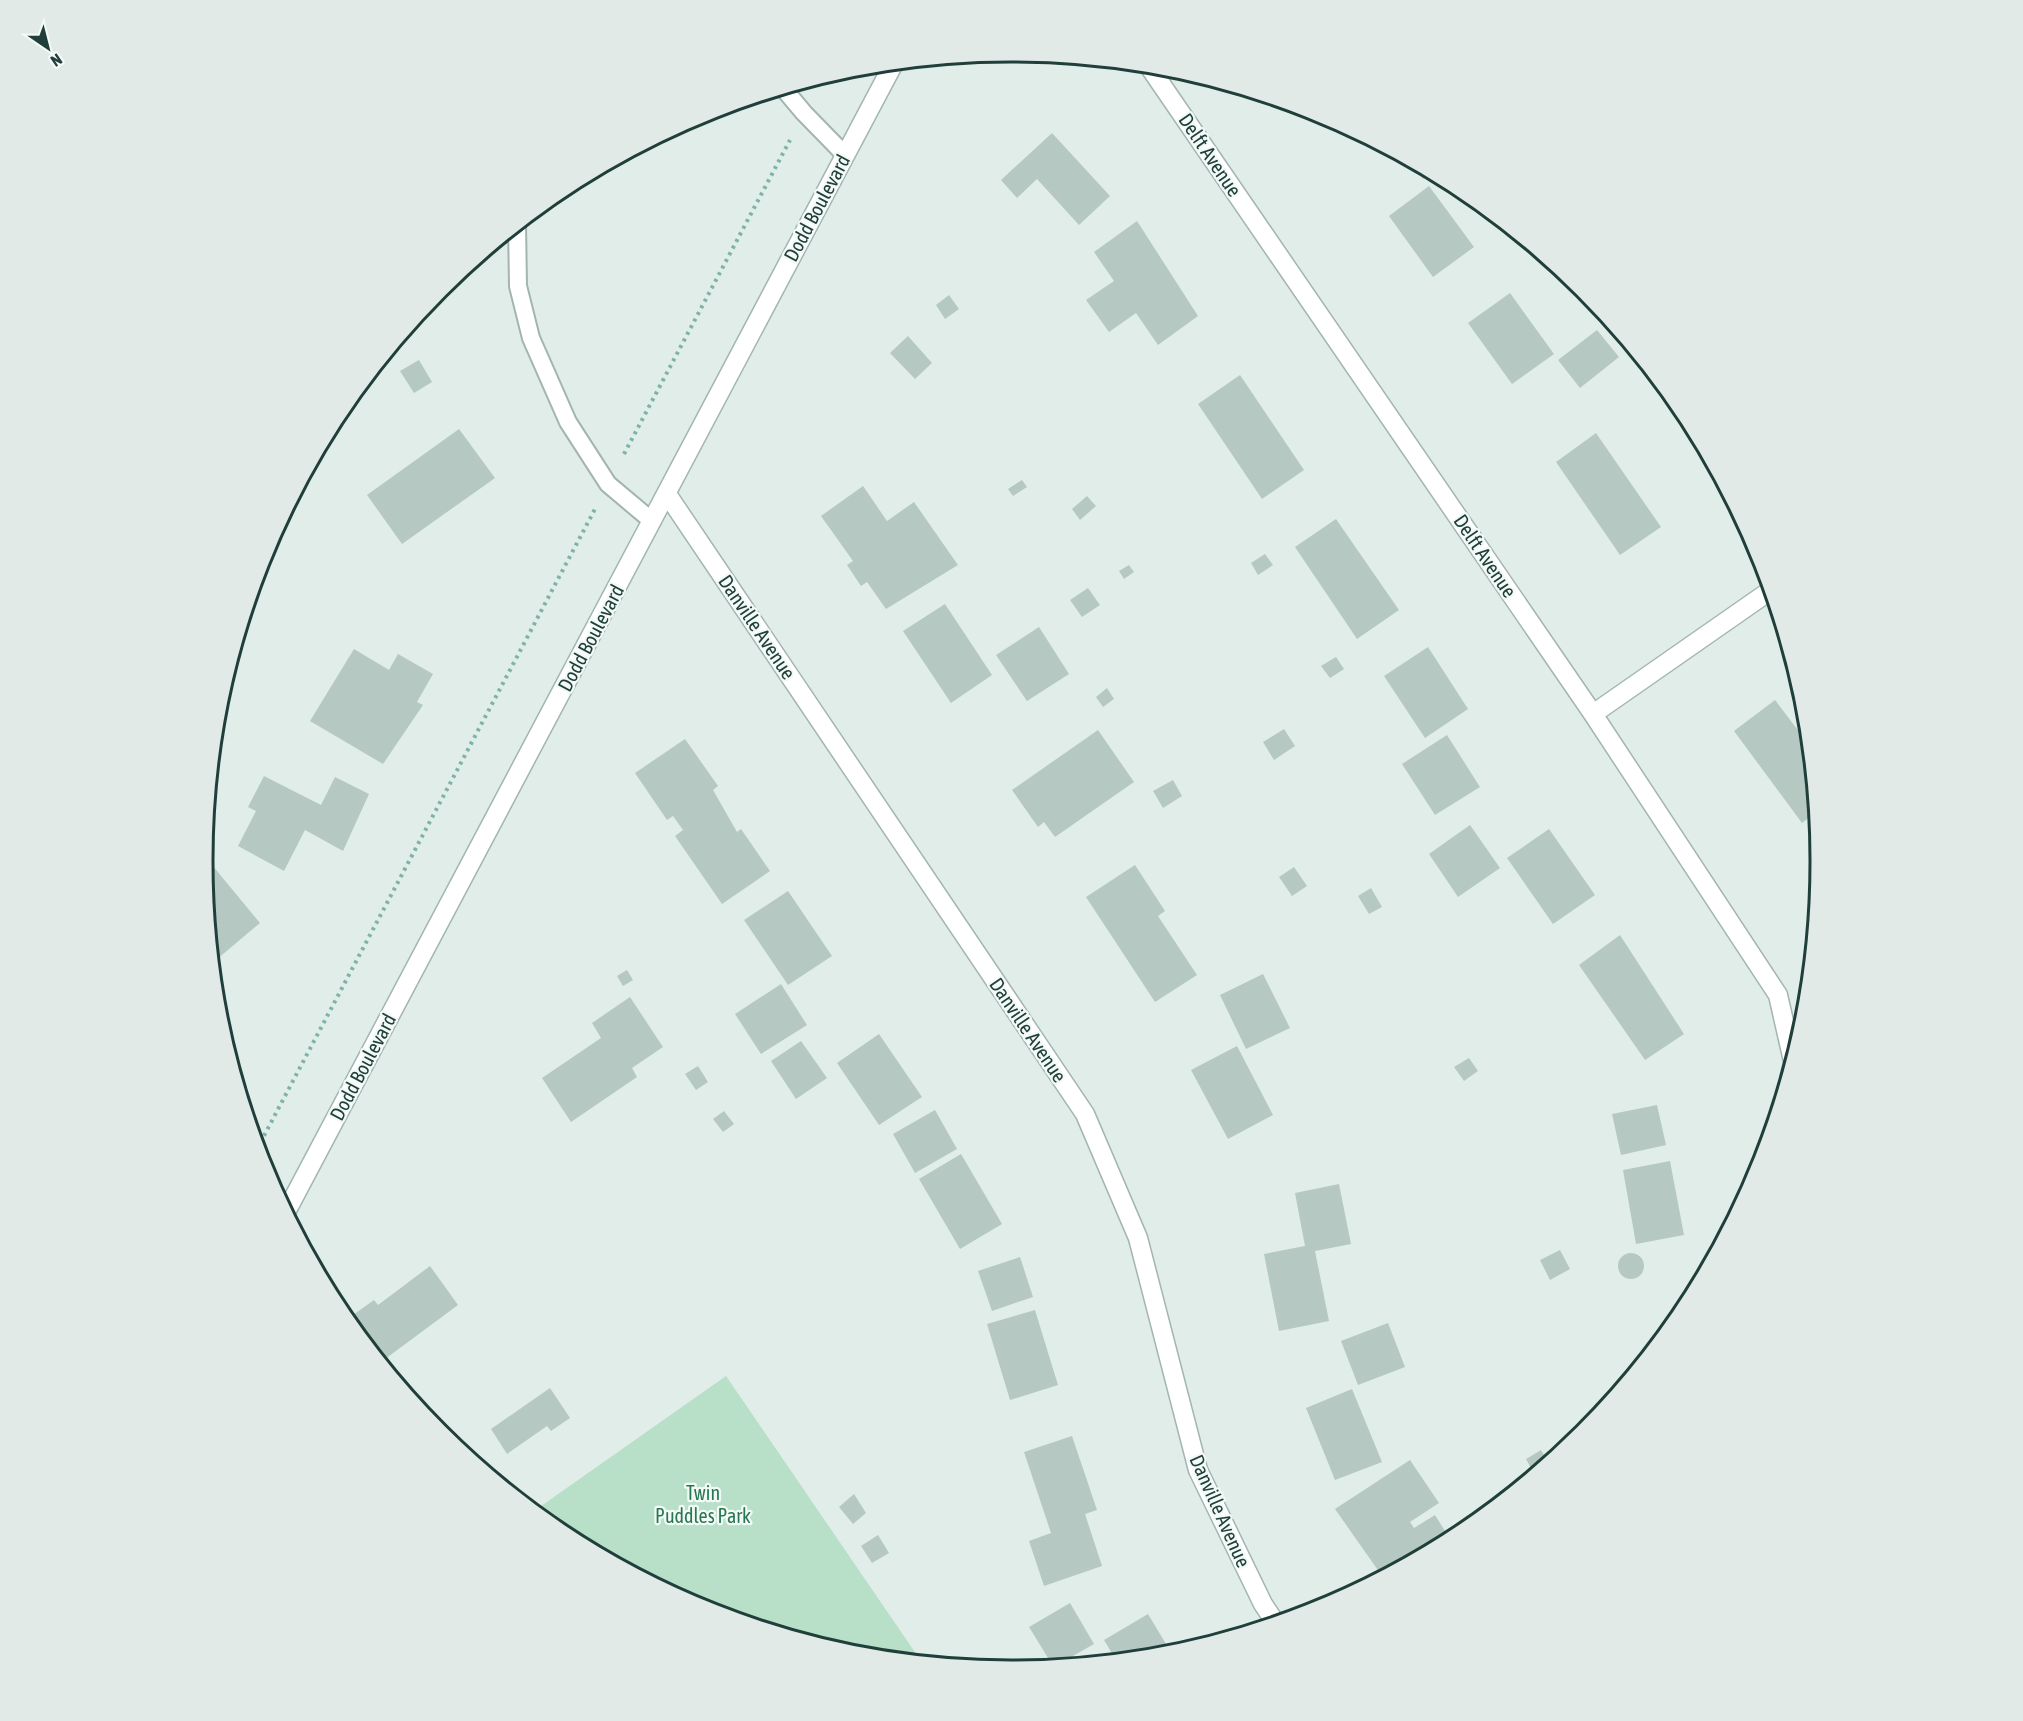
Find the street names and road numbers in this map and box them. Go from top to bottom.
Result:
street label: Delft Avenue [1174,109,1247,201]
street label: Dodd Boulevard [779,150,854,265]
street label: Delft Avenue [1449,510,1522,602]
street label: Danville Avenue [714,570,801,683]
street label: Dodd Boulevard [553,580,628,695]
street label: Danville Avenue [985,973,1072,1086]
street label: Dodd Boulevard [325,1009,400,1124]
street label: Danville Avenue [1185,1451,1255,1571]

